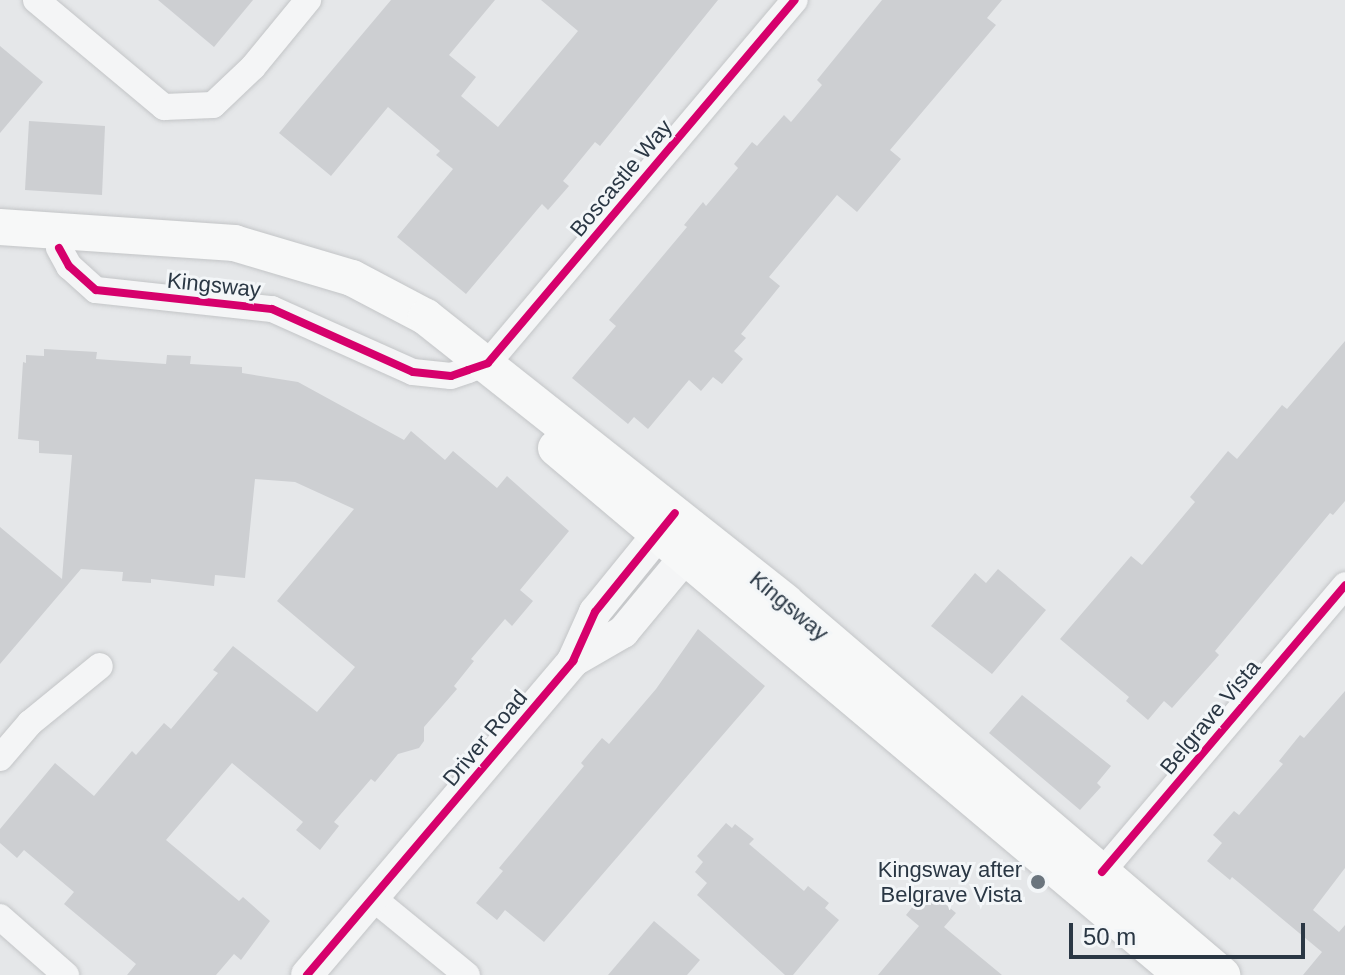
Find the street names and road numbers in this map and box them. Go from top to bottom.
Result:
street label: Boscastle Way [564,114,678,242]
street label: Kingsway [166,267,262,303]
street label: Kingsway [744,566,834,646]
street label: Belgrave Vista [1154,654,1266,780]
street label: Driver Road [437,685,533,791]

